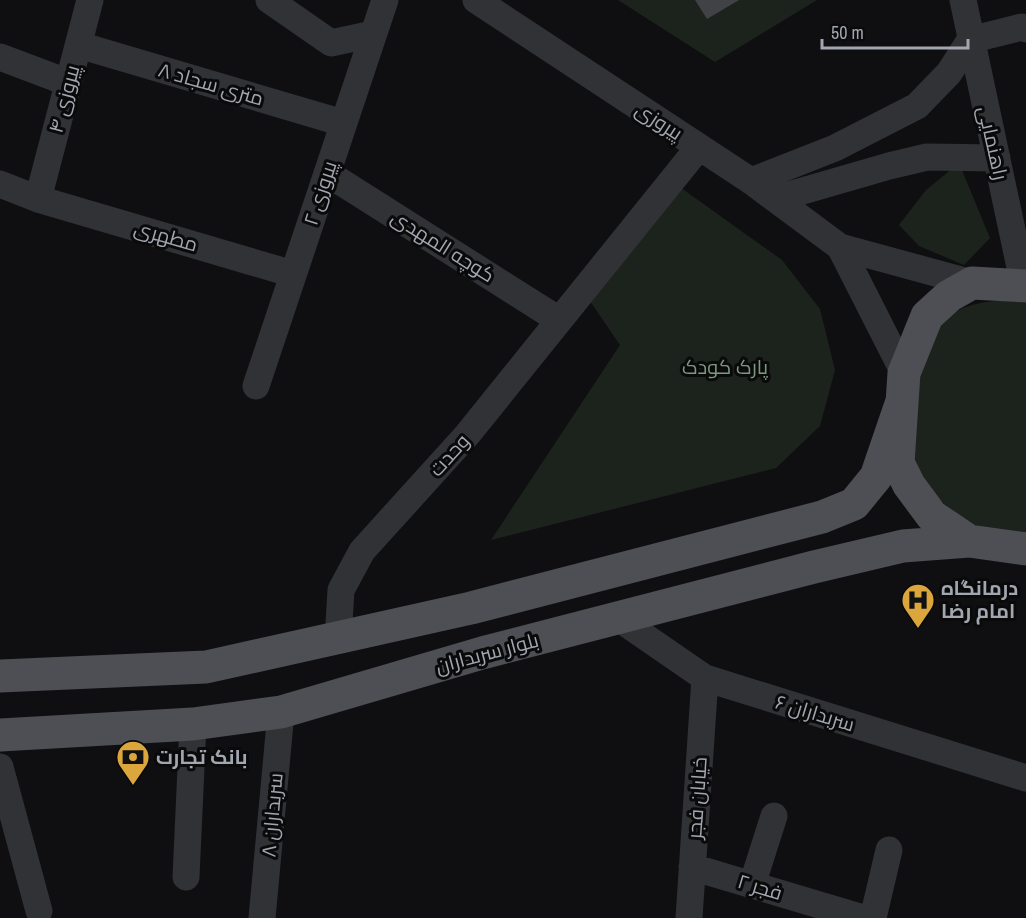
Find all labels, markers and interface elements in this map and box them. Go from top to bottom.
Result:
scale bar [822,12,968,50]
text: 50 m [831,20,864,45]
street label: متری سجاد ۸ [155,56,267,111]
street label: پیروزی ۴ [42,61,86,136]
street label: پیروزی [630,95,689,146]
street label: راهنمایی [972,103,1015,182]
street label: پیروزی ۲ [296,156,343,229]
street label: کوچه المهدی [386,203,500,288]
street label: مطهری [131,214,201,257]
park label: پارک کودک [682,353,769,380]
street label: وحدت [422,428,475,482]
place label: درمانگاه امام رضا [941,574,1018,625]
hospital icon: درمانگاه امام رضا [900,582,936,629]
street label: بلوار سربداران [432,626,541,679]
street label: سربداران ۶ [772,688,858,737]
bank icon: بانک تجارت [115,739,151,786]
place label: بانک تجارت [156,743,248,770]
street label: خیابان فجر [680,756,713,841]
street label: سربداران ۸ [254,772,289,858]
street label: فجر ۲ [735,867,786,906]

